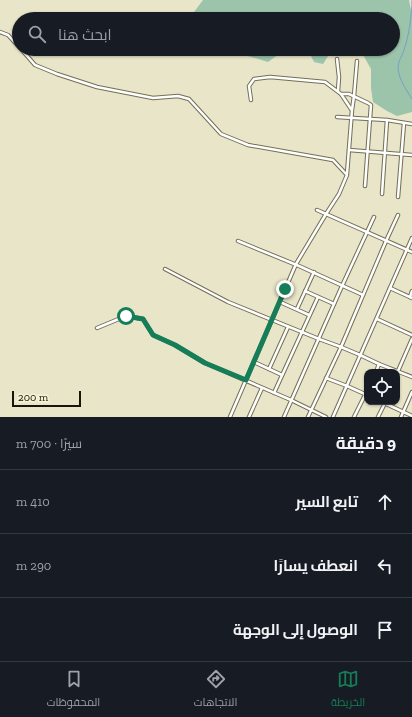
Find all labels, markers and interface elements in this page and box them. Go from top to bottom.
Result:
search box [12,12,400,56]
icon: search [26,23,48,45]
text: ابحث هنا [58,26,112,44]
route end [276,280,294,298]
route start [117,307,135,325]
map controls [364,369,400,405]
button: locate [364,369,400,405]
scale bar [12,389,81,408]
text: 200 m [18,391,48,404]
text: 9 دقيقة [336,433,396,453]
text: سيرًا · 700 m [16,436,82,451]
icon: ahead [374,491,396,513]
text: تابع السير [296,493,358,511]
text: 410 m [16,494,50,509]
icon: left [374,555,396,577]
text: انعطف يسارًا [273,557,358,575]
text: 290 m [16,558,51,573]
icon: arrive [374,619,396,641]
text: الوصول إلى الوجهة [233,621,358,639]
tab: المحفوظات [47,668,100,712]
tab: الاتجاهات [194,668,237,712]
tab: الخريطة [331,668,365,712]

